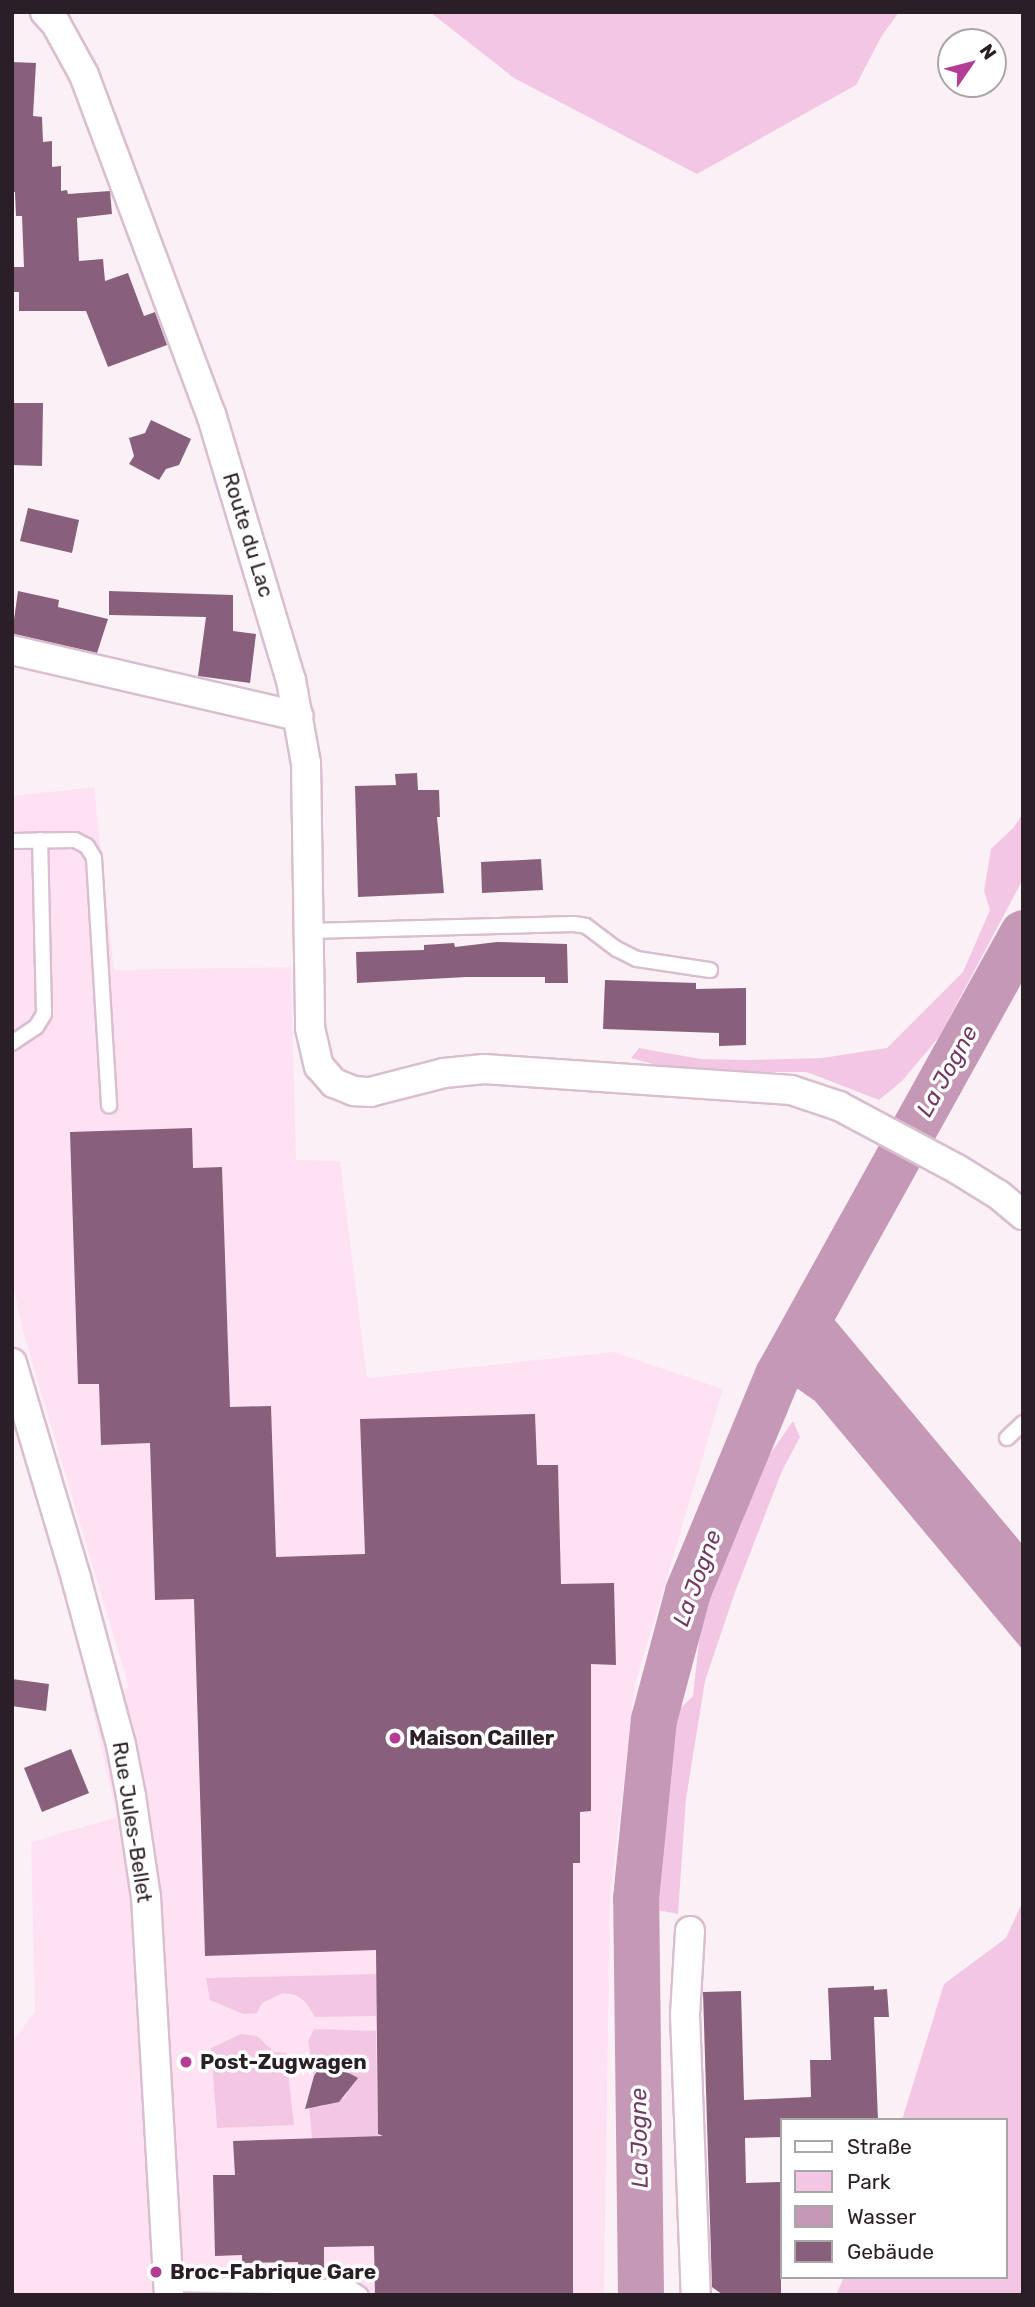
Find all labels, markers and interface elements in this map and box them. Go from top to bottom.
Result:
north arrow [937,28,1007,98]
text: N [975,40,1001,64]
street label: Route du Lac [217,470,279,600]
water label: La Jogne [911,1021,983,1121]
water label: La Jogne [667,1526,727,1630]
place label: Maison Cailler [409,1725,554,1751]
marker: Maison Cailler [387,1730,403,1746]
street label: Rue Jules-Bellet [107,1740,157,1904]
place label: Post-Zugwagen [200,2049,367,2075]
marker: Post-Zugwagen [178,2054,194,2070]
water label: La Jogne [624,2088,654,2188]
legend [780,2118,1007,2279]
text: Straße [847,2134,912,2159]
text: Park [847,2169,891,2194]
text: Wasser [847,2204,916,2229]
text: Gebäude [847,2239,934,2264]
place label: Broc-Fabrique Gare [170,2259,376,2285]
marker: Broc-Fabrique Gare [148,2264,164,2280]

